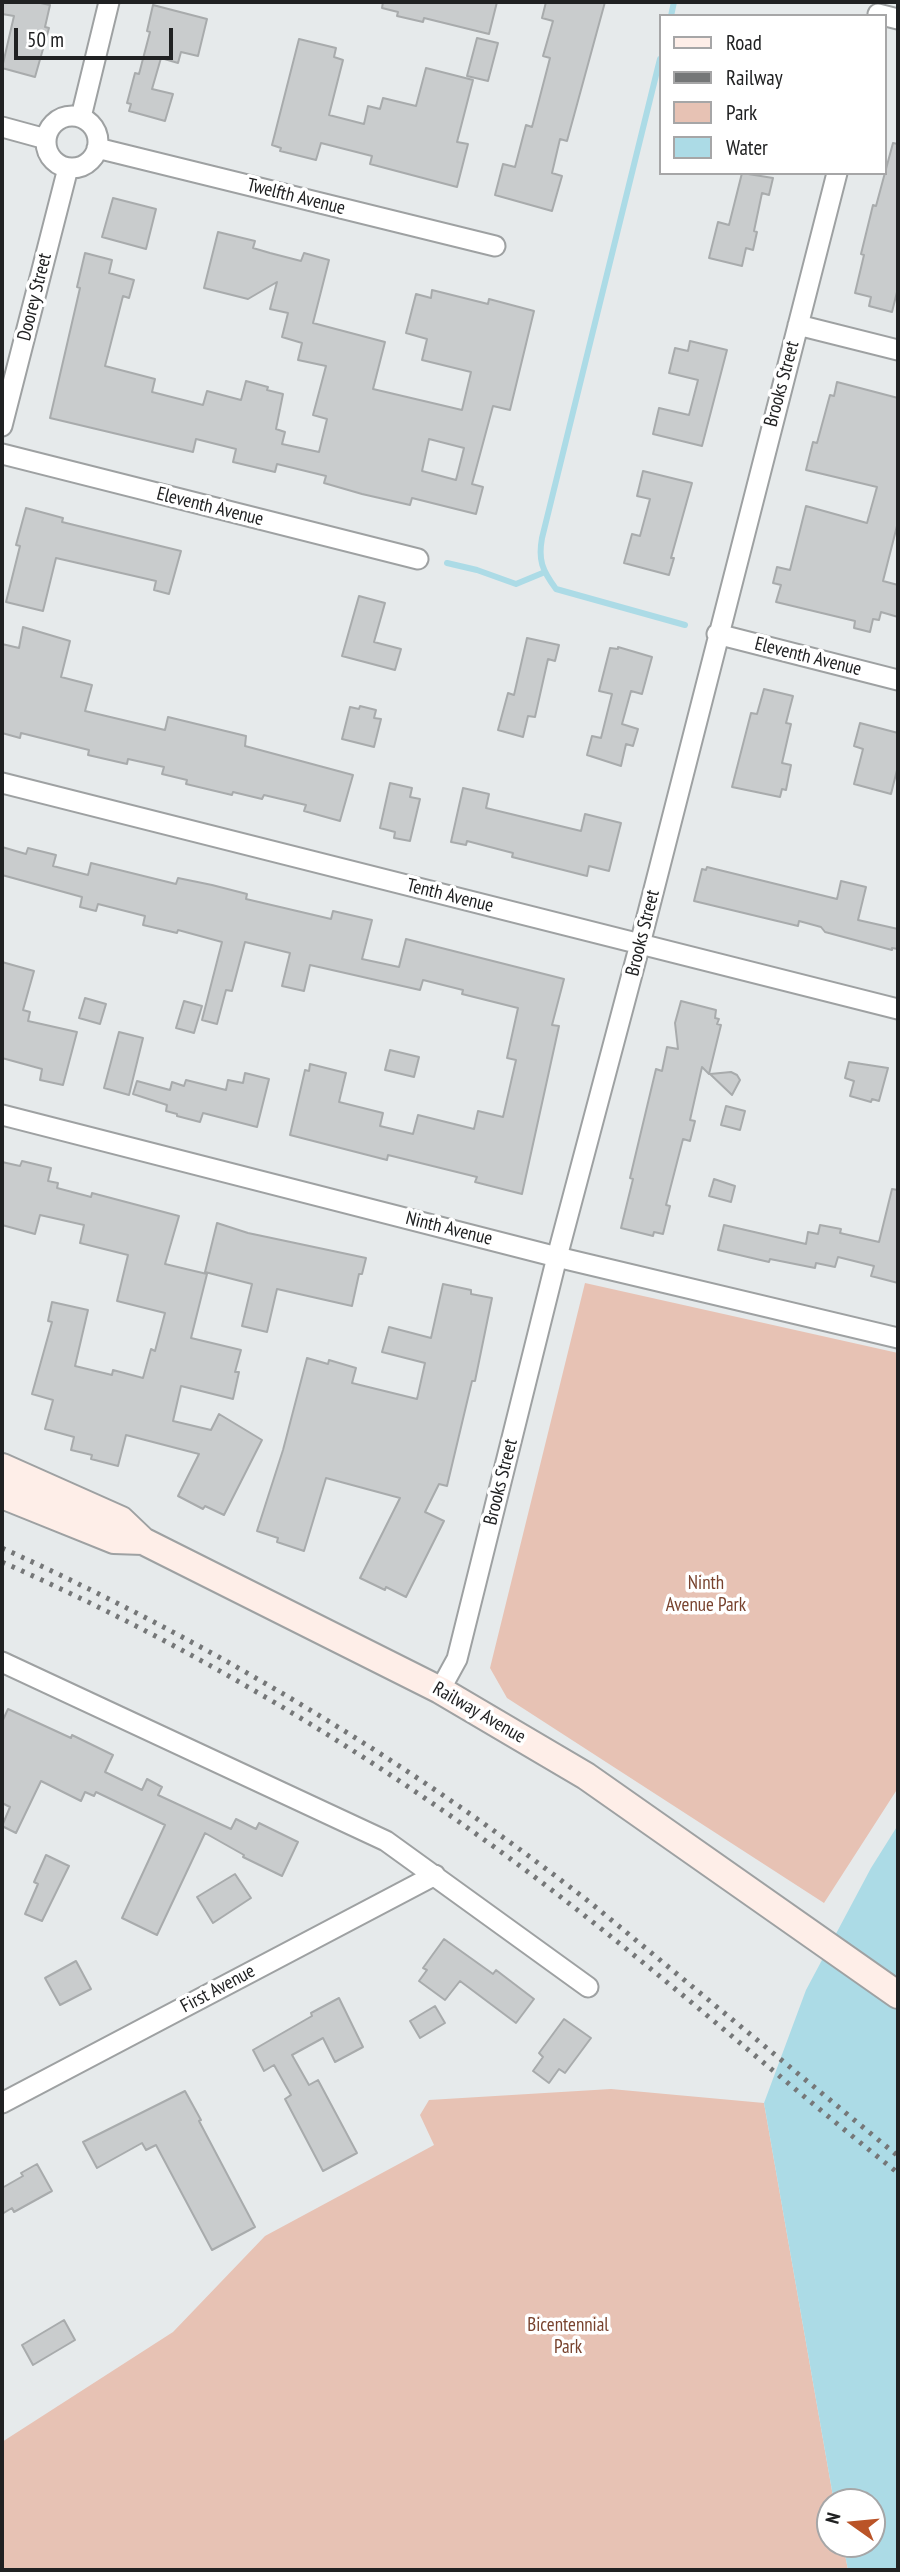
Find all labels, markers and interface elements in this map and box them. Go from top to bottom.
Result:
scale bar [18,14,177,58]
legend [659,14,886,175]
text: 50 m [27,26,64,53]
text: Road [726,29,762,56]
text: Railway [726,64,783,91]
text: Park [726,99,757,126]
text: Water [726,134,768,161]
street label: Twelfth Avenue [245,174,347,220]
street label: Doorey Street [13,251,57,343]
street label: Brooks Street [760,339,804,429]
street label: Eleventh Avenue [154,483,266,531]
street label: Eleventh Avenue [752,633,864,681]
street label: Tenth Avenue [404,874,496,918]
street label: Brooks Street [621,888,665,978]
street label: Ninth Avenue [403,1207,495,1251]
street label: Brooks Street [479,1437,523,1527]
park label: Ninth Avenue Park [666,1573,746,1617]
street label: Railway Avenue [429,1677,529,1749]
street label: First Avenue [177,1960,259,2018]
park label: Bicentennial Park [527,2315,609,2359]
north arrow [816,2488,886,2558]
text: N [820,2510,846,2526]

